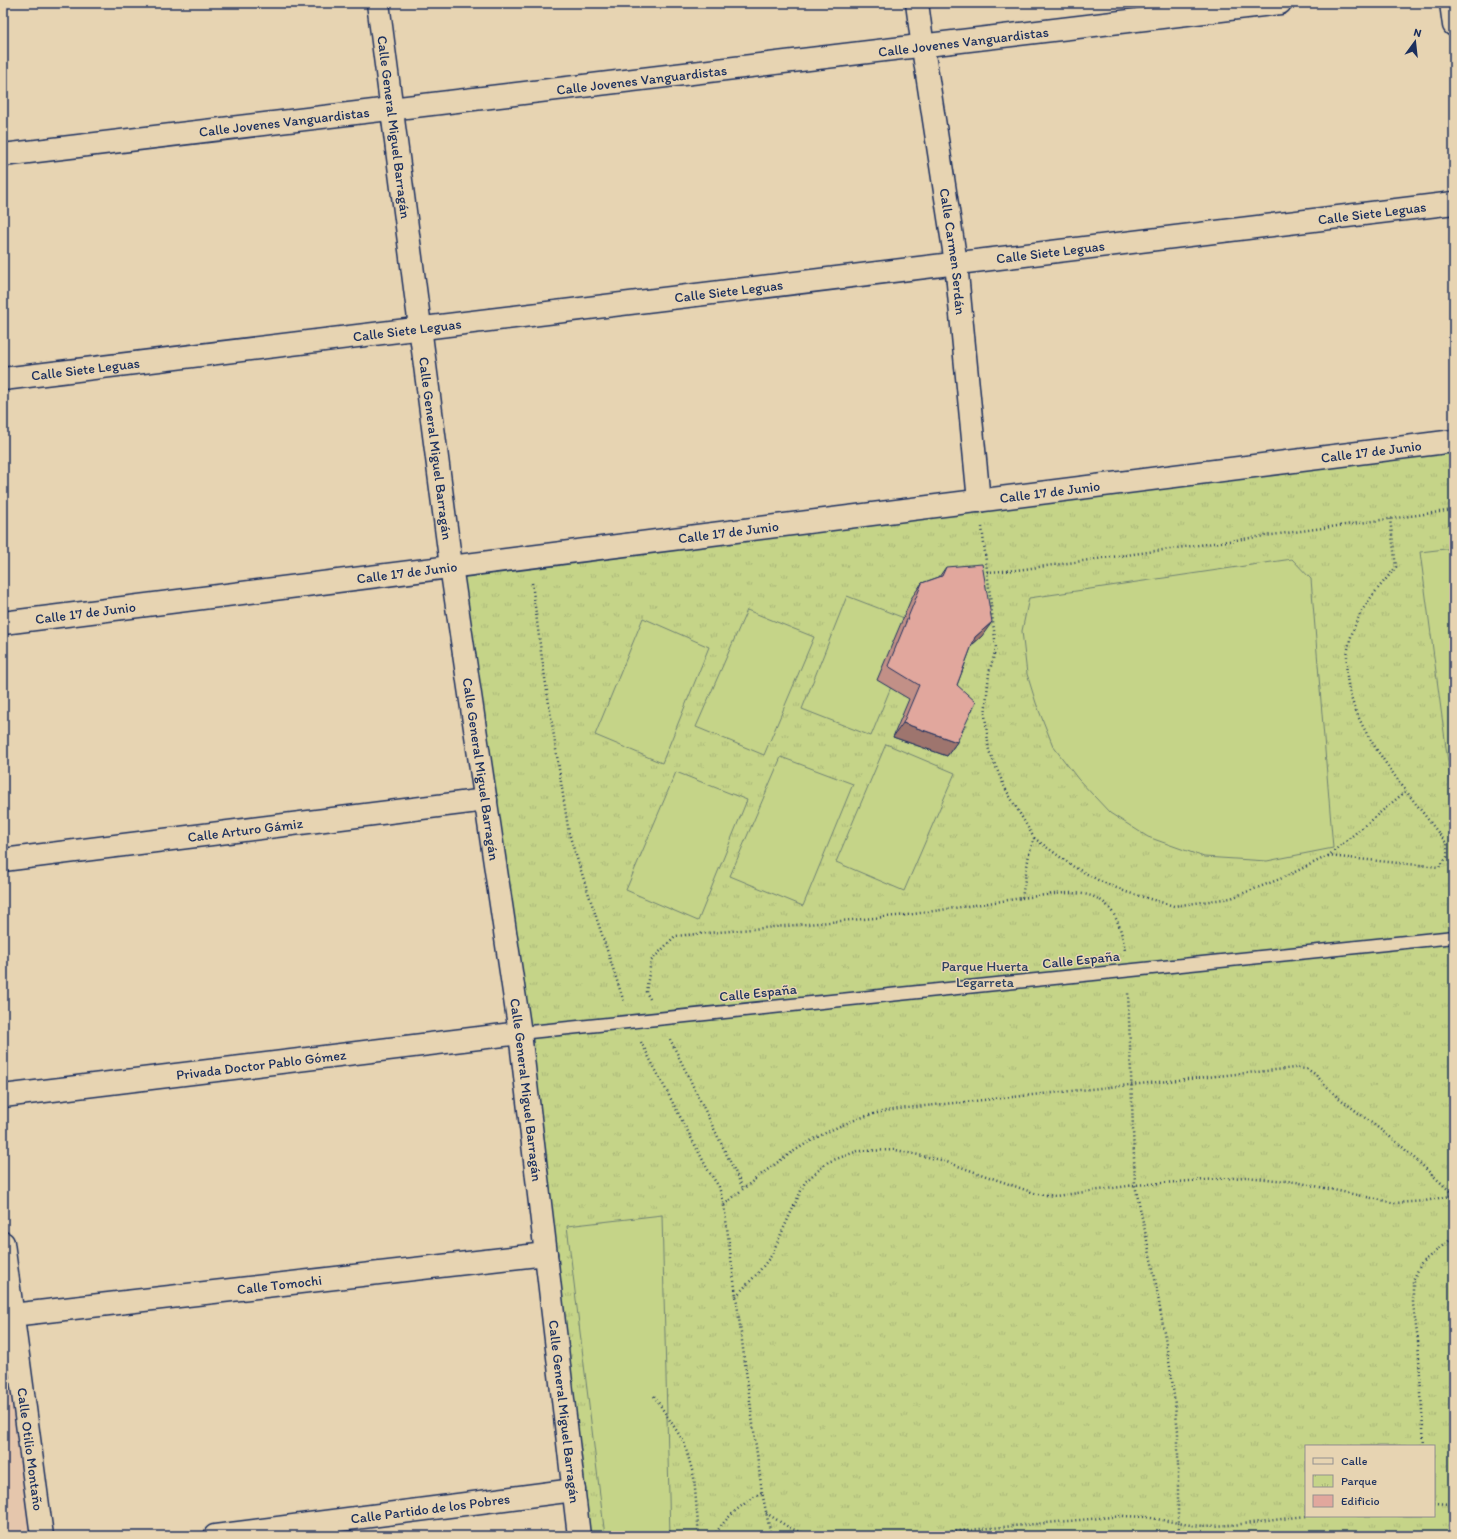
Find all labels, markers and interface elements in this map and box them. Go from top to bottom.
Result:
north arrow [1395,22,1435,62]
street label: Calle Jovenes Vanguardistas [877,23,1050,60]
text: N [1412,26,1423,40]
street label: Calle General Miguel Barragán [374,34,414,220]
street label: Calle Jovenes Vanguardistas [555,61,728,98]
street label: Calle Jovenes Vanguardistas [198,103,370,140]
street label: Calle Carmen Serdán [936,187,970,316]
street label: Calle Siete Leguas [1317,198,1427,228]
street label: Calle Siete Leguas [995,237,1106,267]
street label: Calle Siete Leguas [673,276,784,306]
street label: Calle Siete Leguas [352,315,462,345]
street label: Calle Siete Leguas [30,354,141,384]
street label: Calle General Miguel Barragán [415,356,456,541]
street label: Calle 17 de Junio [1320,437,1423,466]
street label: Calle 17 de Junio [998,477,1101,506]
street label: Calle 17 de Junio [677,517,780,547]
street label: Calle 17 de Junio [356,558,458,587]
street label: Calle 17 de Junio [34,598,137,627]
street label: Calle General Miguel Barragán [459,677,503,862]
street label: Calle Arturo Gámiz [186,814,304,846]
street label: Calle España [1041,947,1121,973]
park label: Parque Huerta Legarreta [941,958,1029,991]
street label: Calle España [718,980,798,1006]
street label: Calle General Miguel Barragán [506,997,546,1183]
street label: Privada Doctor Pablo Gómez [175,1046,348,1083]
street label: Calle Tomochi [236,1271,323,1298]
street label: Calle General Miguel Barragán [545,1319,584,1505]
street label: Calle Otilio Montaño [14,1387,47,1512]
legend [1305,1445,1435,1517]
text: Calle [1341,1454,1368,1468]
text: Parque [1341,1474,1377,1488]
street label: Calle Partido de los Pobres [350,1490,511,1527]
text: Edificio [1341,1494,1380,1508]

